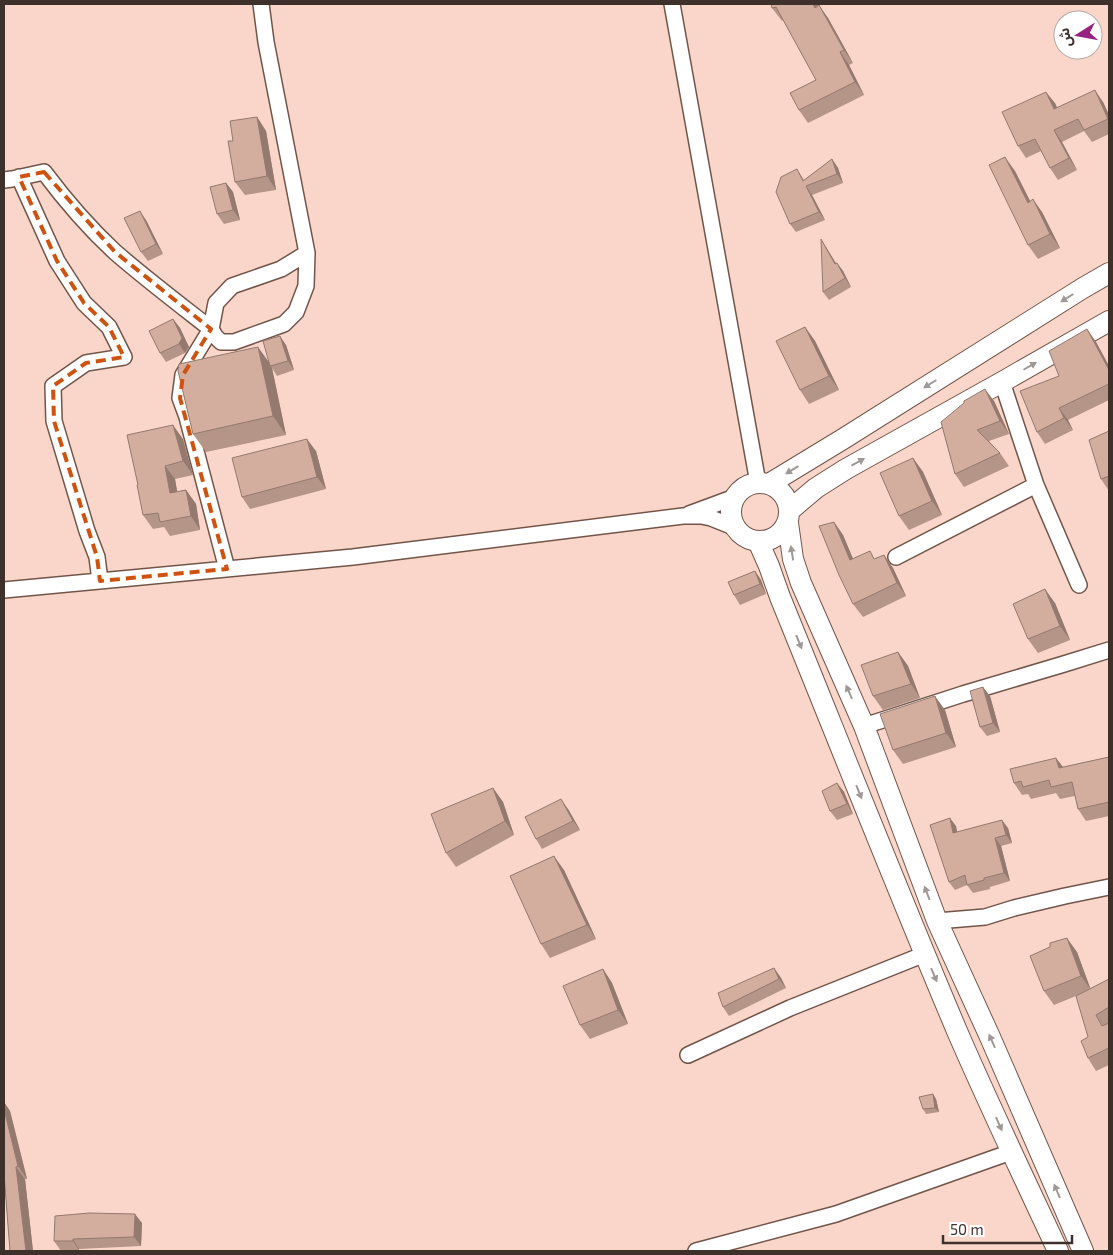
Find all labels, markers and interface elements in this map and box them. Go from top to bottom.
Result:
north arrow [1053,10,1103,60]
text: ش [1055,27,1075,49]
one-way arrow [1061,293,1074,302]
one-way arrow [1023,362,1038,370]
one-way arrow [923,380,936,389]
one-way arrow [851,458,865,467]
one-way arrow [785,466,798,475]
one-way arrow [788,545,796,561]
one-way arrow [795,635,803,649]
one-way arrow [844,685,852,699]
one-way arrow [856,785,864,800]
one-way arrow [923,885,931,900]
one-way arrow [930,968,938,982]
one-way arrow [988,1034,996,1048]
one-way arrow [995,1117,1003,1131]
one-way arrow [1052,1184,1060,1198]
scale bar [943,1212,1072,1244]
text: 50 m [950,1220,984,1238]

